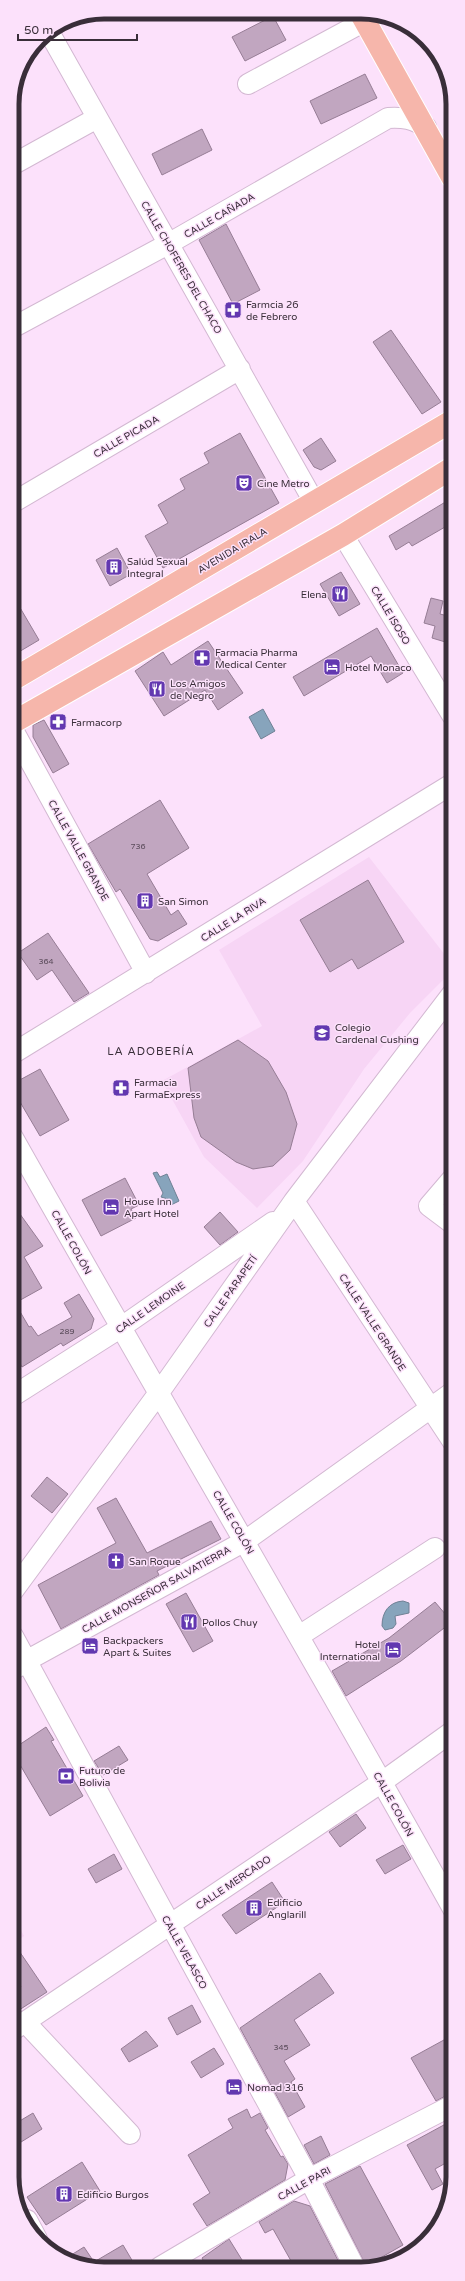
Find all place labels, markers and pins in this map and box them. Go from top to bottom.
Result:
place label: Farmcia 26 de Febrero [246,299,299,323]
pharmacy icon: Farmcia 26 de Febrero [223,300,243,320]
theatre icon: Cine Metro [234,473,254,493]
place label: Cine Metro [257,478,310,490]
place label: Salúd Sexual Integral [127,556,188,580]
building icon: Salúd Sexual Integral [104,557,124,577]
restaurant icon: Elena [330,584,350,604]
place label: Elena [301,589,327,601]
place label: Farmacia Pharma Medical Center [215,647,298,671]
pharmacy icon: Farmacia Pharma Medical Center [192,648,212,668]
hotel icon: Hotel Monaco [322,657,342,677]
place label: Hotel Monaco [345,662,412,674]
place label: Los Amigos de Negro [170,678,226,702]
restaurant icon: Los Amigos de Negro [147,679,167,699]
pharmacy icon: Farmacorp [48,712,68,732]
place label: Farmacorp [71,717,122,729]
building icon: San Simon [135,891,155,911]
place label: San Simon [158,896,208,908]
place label: Colegio Cardenal Cushing [335,1022,419,1046]
school or university icon: Colegio Cardenal Cushing [312,1023,332,1043]
place label: Farmacia FarmaExpress [134,1077,201,1101]
pharmacy icon: Farmacia FarmaExpress [111,1078,131,1098]
place label: House Inn Apart Hotel [124,1196,179,1220]
hotel icon: House Inn Apart Hotel [101,1197,121,1217]
church icon: San Roque [106,1551,126,1571]
place label: San Roque [129,1556,181,1568]
restaurant icon: Pollos Chuy [179,1612,199,1632]
place label: Pollos Chuy [202,1617,258,1629]
place label: Backpackers Apart & Suites [103,1635,172,1659]
hotel icon: Backpackers Apart & Suites [80,1636,100,1656]
place label: Hotel International [320,1639,380,1663]
hotel icon: Hotel International [383,1640,403,1660]
place label: Futuro de Bolivia [79,1765,125,1789]
bank icon: Futuro de Bolivia [56,1766,76,1786]
place label: Edificio Anglarill [267,1897,306,1921]
building icon: Edificio Anglarill [244,1898,264,1918]
hotel icon: Nomad 316 [224,2077,244,2097]
place label: Nomad 316 [247,2082,304,2094]
building icon: Edificio Burgos [54,2184,74,2204]
place label: Edificio Burgos [77,2189,149,2201]

